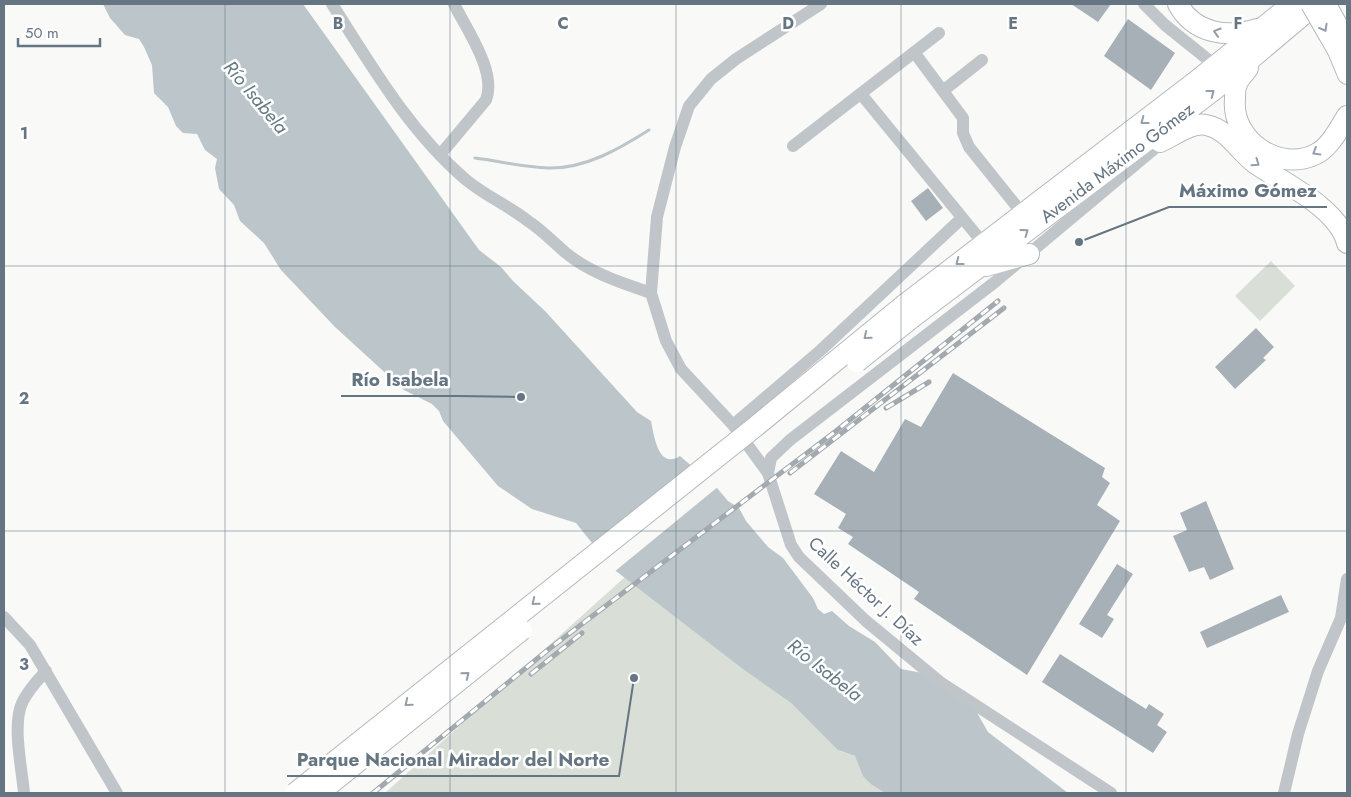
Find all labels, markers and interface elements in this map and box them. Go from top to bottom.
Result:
text: B [333,12,343,35]
text: C [557,12,569,35]
text: D [782,12,794,35]
text: E [1008,12,1018,35]
text: F [1234,12,1242,35]
scale bar [18,15,100,47]
text: 50 m [25,22,59,44]
one-way arrow [1317,22,1327,31]
one-way arrow [1213,28,1221,38]
water label: Río Isabela [217,55,295,140]
one-way arrow [1205,90,1214,98]
street label: Avenida Máximo Gómez [1035,96,1200,229]
one-way arrow [1140,115,1150,124]
text: 1 [20,122,28,145]
one-way arrow [1312,146,1321,156]
one-way arrow [1251,157,1260,166]
callout: Máximo Gómez [1169,173,1327,207]
text: Máximo Gómez [1179,177,1317,204]
one-way arrow [1019,229,1029,238]
one-way arrow [956,257,965,265]
one-way arrow [863,331,872,340]
callout: Río Isabela [341,362,458,396]
text: Río Isabela [351,366,449,393]
text: 2 [19,387,29,410]
street label: Calle Héctor J. Díaz [803,531,930,652]
one-way arrow [532,597,541,605]
water label: Río Isabela [782,632,868,708]
text: 3 [19,653,29,676]
one-way arrow [460,673,469,681]
one-way arrow [405,698,414,706]
callout: Parque Nacional Mirador del Norte [287,742,619,776]
text: Parque Nacional Mirador del Norte [297,746,609,773]

